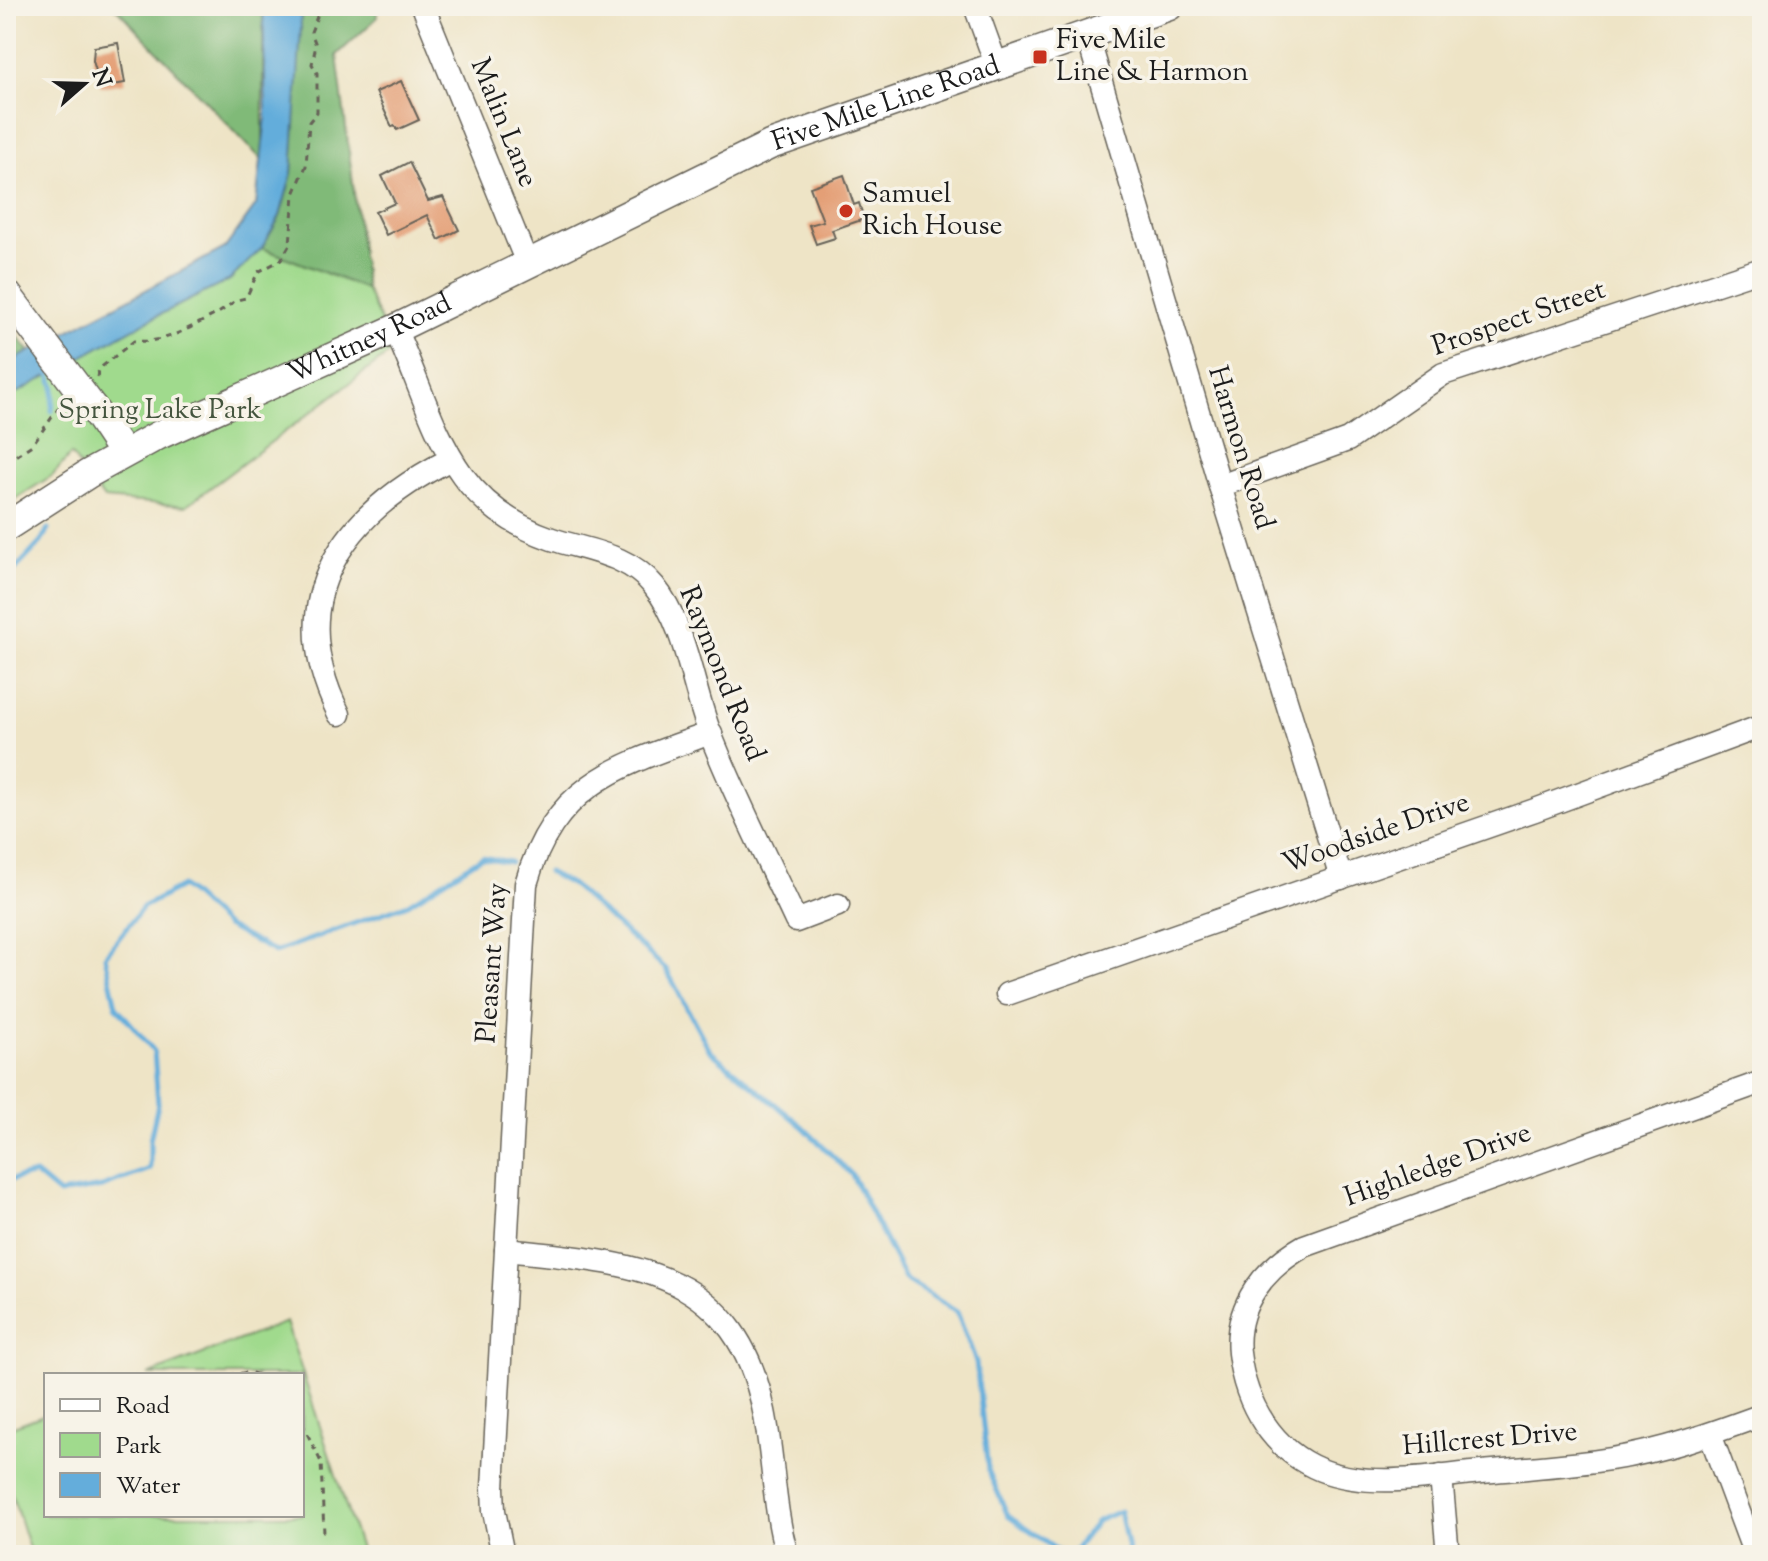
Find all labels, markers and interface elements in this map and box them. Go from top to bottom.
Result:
place label: Five Mile Line & Harmon [1056,21,1249,93]
north arrow [44,44,124,124]
street label: Five Mile Line Road [767,46,1006,163]
marker: Five Mile Line & Harmon [1031,48,1049,66]
street label: Malin Lane [459,52,547,194]
text: N [82,64,118,92]
place label: Samuel Rich House [862,175,1002,247]
marker: Samuel Rich House [837,202,855,220]
street label: Prospect Street [1427,270,1612,367]
street label: Whitney Road [281,284,459,395]
street label: Harmon Road [1196,361,1284,535]
park label: Spring Lake Park [58,391,262,431]
street label: Raymond Road [668,580,774,768]
street label: Woodside Drive [1277,783,1475,885]
street label: Pleasant Way [467,881,519,1045]
street label: Highledge Drive [1339,1114,1537,1218]
legend [44,1373,304,1517]
text: Road [116,1390,170,1424]
street label: Hillcrest Drive [1401,1412,1579,1468]
text: Park [116,1430,162,1464]
text: Water [116,1470,180,1504]

